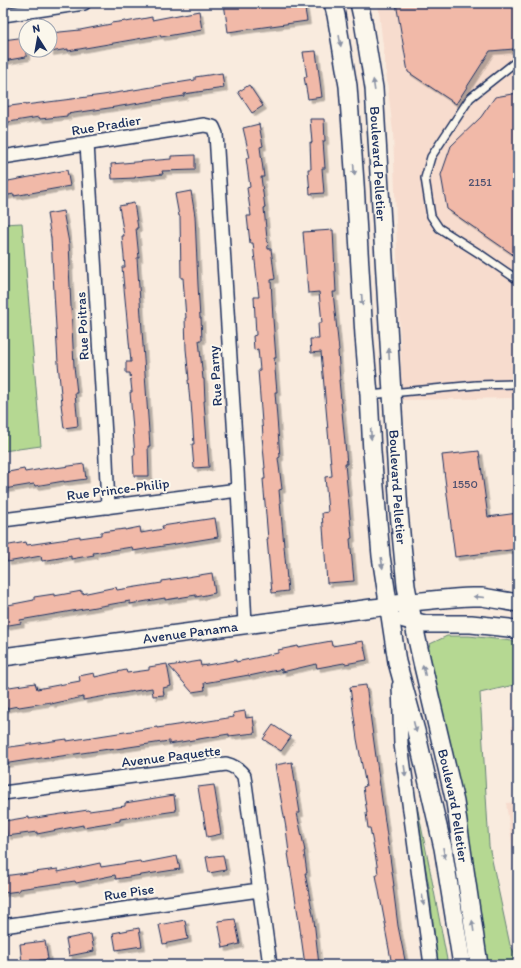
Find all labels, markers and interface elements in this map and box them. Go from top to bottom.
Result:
north arrow [18,18,58,58]
text: N [31,22,41,36]
one-way arrow [338,35,344,47]
one-way arrow [371,79,377,91]
street label: Boulevard Pelletier [366,106,390,222]
street label: Rue Pradier [70,112,142,139]
one-way arrow [351,164,358,177]
house number: 2151 [468,175,492,189]
street label: Rue Poitras [72,291,93,361]
one-way arrow [359,294,366,306]
street label: Rue Parny [205,345,226,407]
one-way arrow [386,348,393,360]
one-way arrow [368,428,375,440]
street label: Boulevard Pelletier [385,429,410,546]
street label: Rue Prince-Philip [66,475,170,504]
house number: 1550 [452,477,478,491]
one-way arrow [379,557,385,569]
one-way arrow [473,594,485,601]
street label: Avenue Panama [142,618,240,647]
one-way arrow [421,664,427,676]
one-way arrow [412,721,418,733]
street label: Avenue Paquette [120,742,222,771]
street label: Boulevard Pelletier [434,747,472,864]
one-way arrow [401,765,408,777]
one-way arrow [441,847,447,860]
street label: Rue Pise [103,881,156,904]
one-way arrow [419,893,426,906]
one-way arrow [470,920,476,932]

